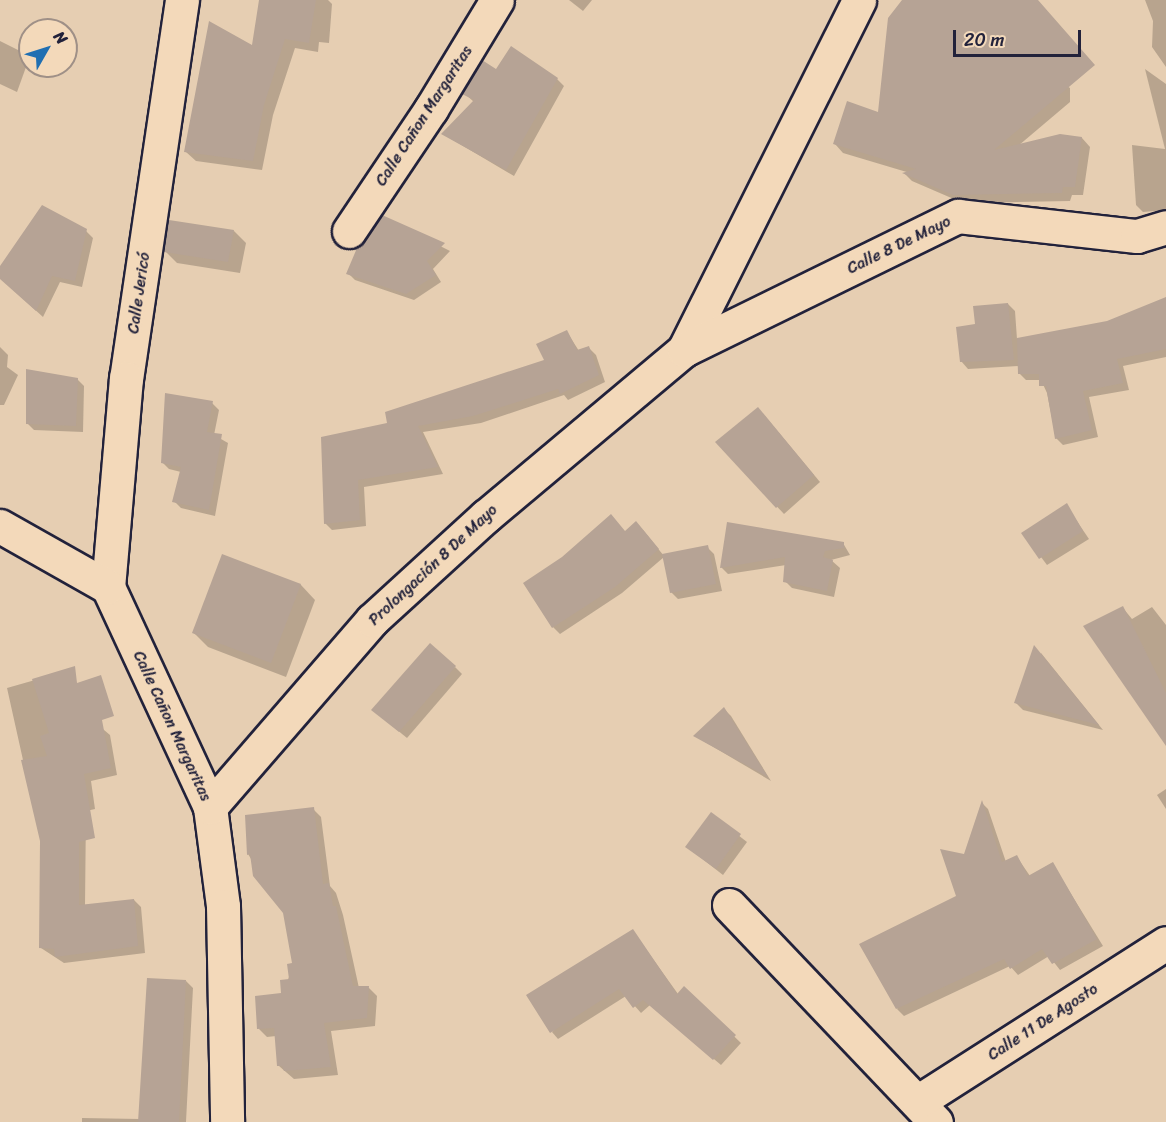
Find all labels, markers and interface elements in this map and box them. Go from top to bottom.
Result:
north arrow [18,18,78,78]
scale bar [956,18,1084,56]
text: N [46,24,76,51]
text: 20 m [964,24,1004,56]
street label: Calle Cañon Margaritas [371,42,477,190]
street label: Calle 8 De Mayo [844,212,954,278]
street label: Calle Jericó [124,251,154,335]
street label: Prolongación 8 De Mayo [365,501,501,629]
street label: Calle Cañon Margaritas [129,648,215,804]
street label: Calle 11 De Agosto [984,979,1102,1065]

